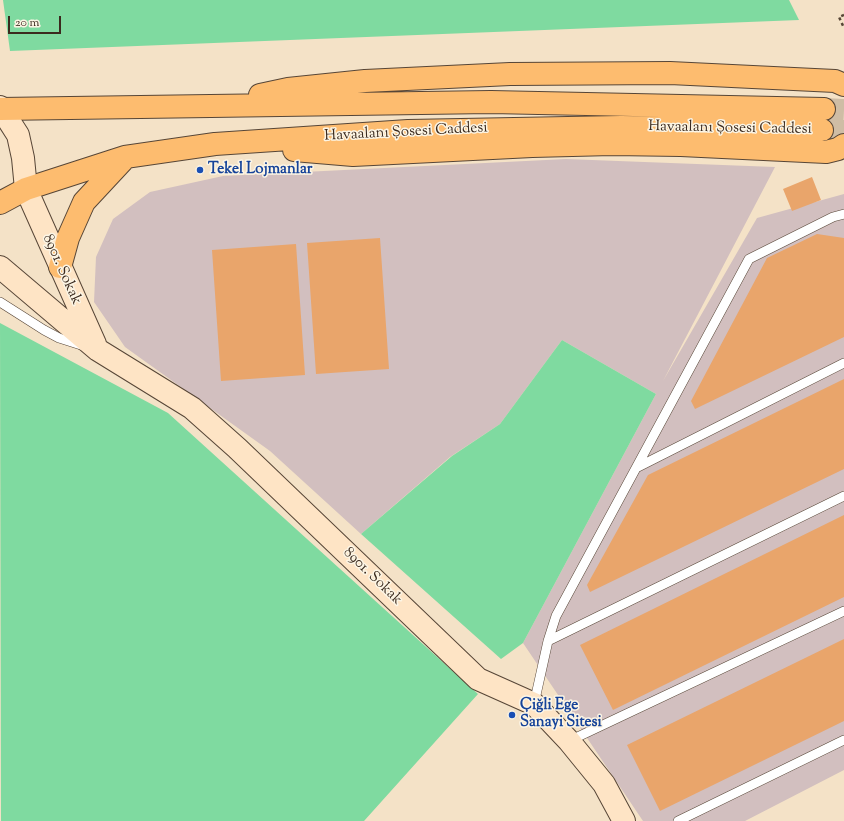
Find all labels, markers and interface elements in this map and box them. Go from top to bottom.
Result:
scale bar [10,8,63,34]
text: 20 m [15,14,39,32]
street label: Havaalanı Şosesi Caddesi [648,119,812,139]
street label: Havaalanı Şosesi Caddesi [324,120,488,146]
place label: Tekel Lojmanlar [208,161,312,179]
marker: Tekel Lojmanlar [195,165,205,175]
street label: 8901. Sokak [38,232,84,308]
street label: 8901. Sokak [339,544,405,610]
place label: Çiğli Ege Sanayi Sitesi [520,697,602,732]
marker: Çiğli Ege Sanayi Sitesi [507,710,517,720]

